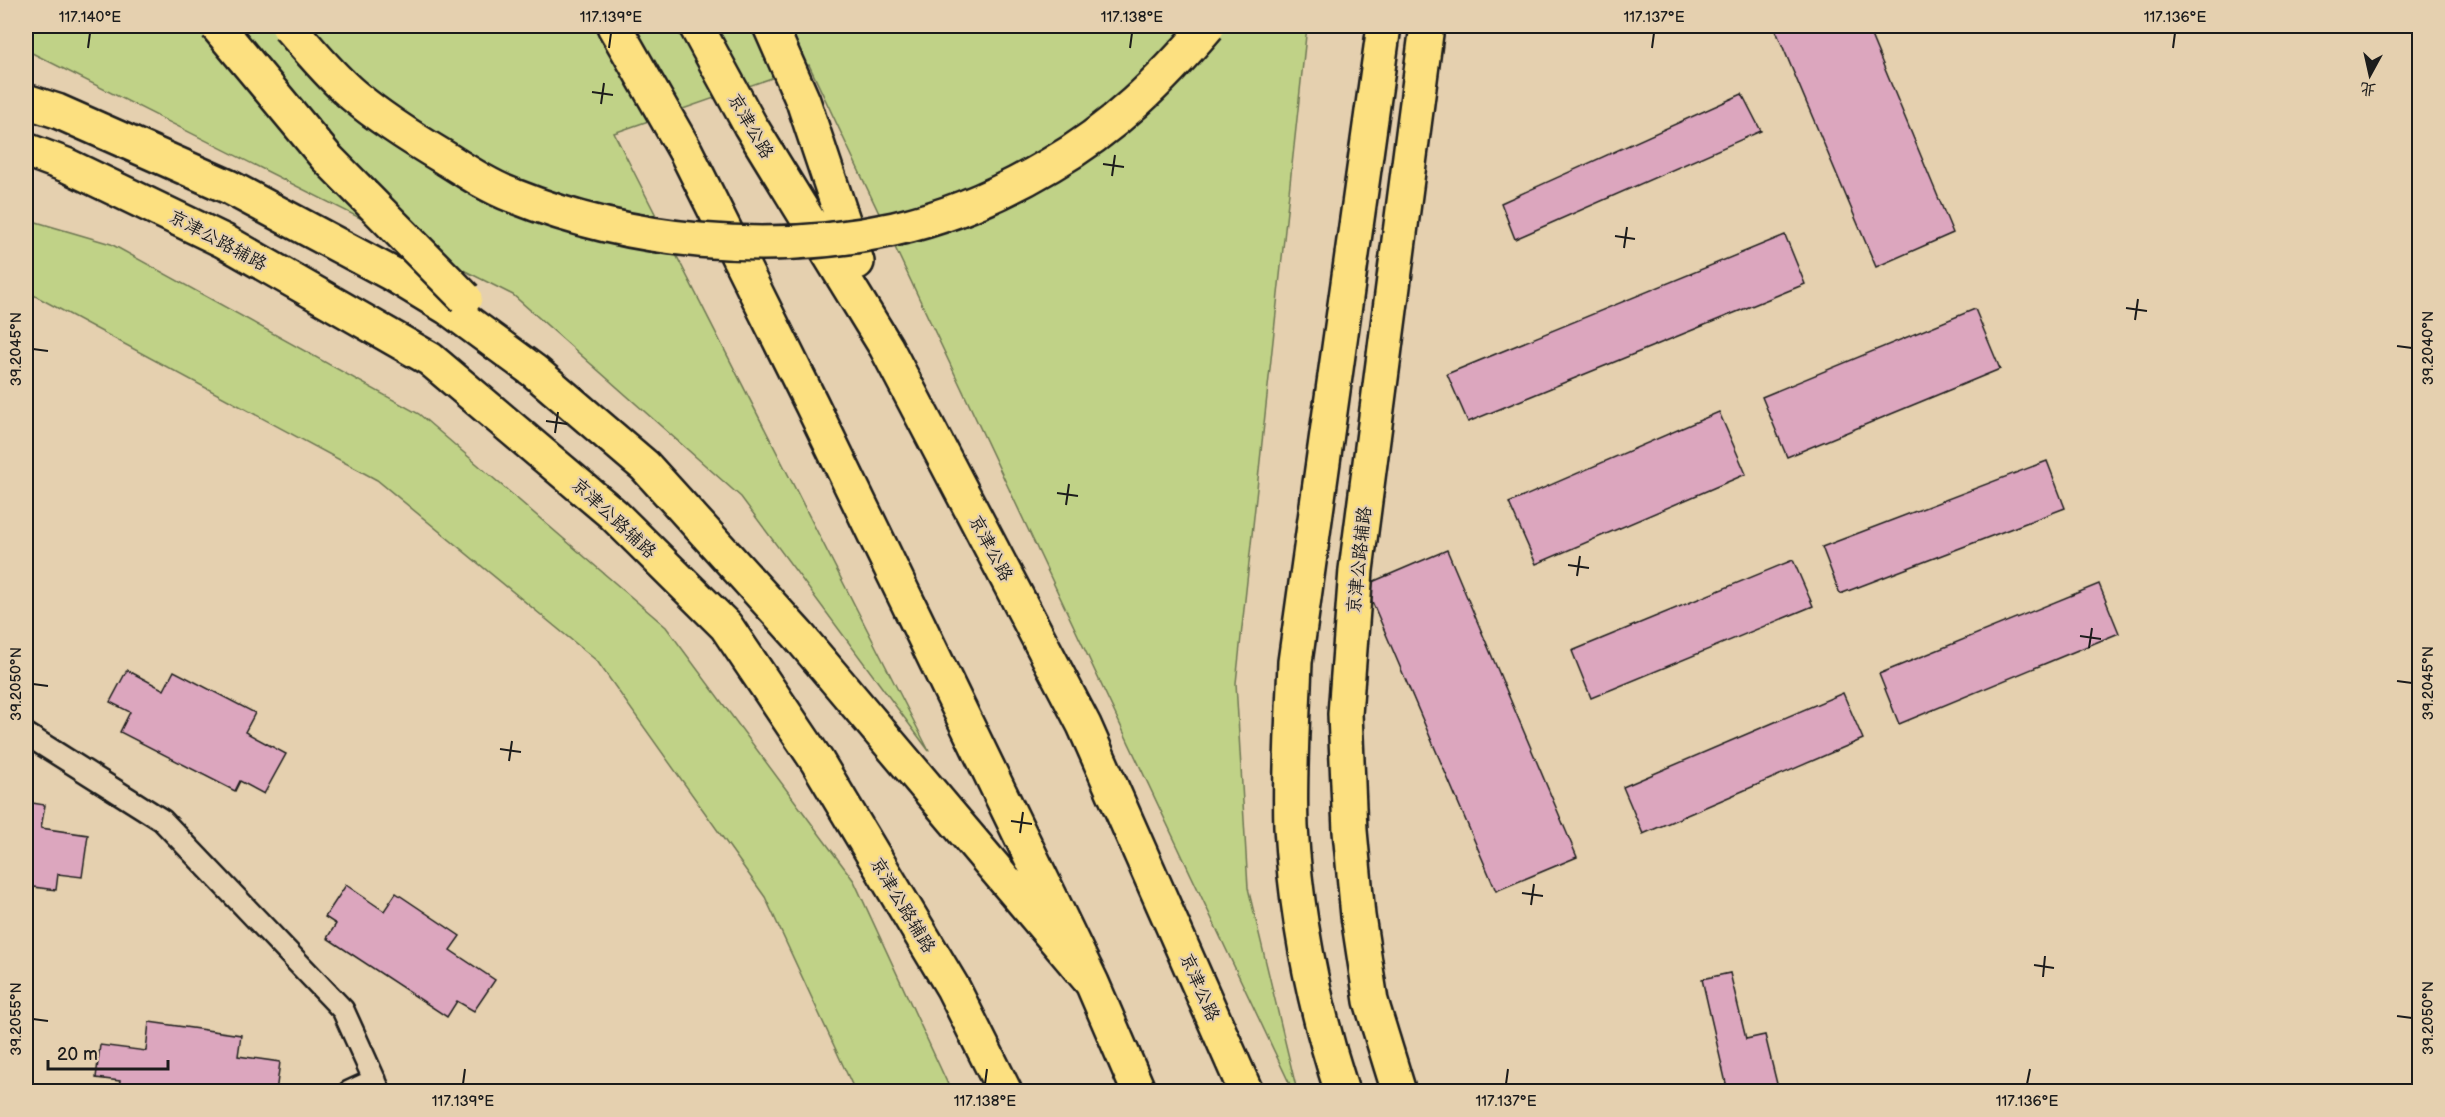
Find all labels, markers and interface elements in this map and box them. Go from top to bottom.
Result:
text: 117.140°E [59,8,121,27]
text: 117.139°E [580,8,642,27]
text: 117.138°E [1101,8,1163,27]
text: 117.137°E [1623,8,1685,27]
text: 117.136°E [2144,8,2206,27]
north arrow [2340,45,2400,105]
text: 北 [2359,78,2377,99]
street label: 京津公路 [723,90,778,163]
street label: 京津公路辅路 [165,206,270,275]
text: 39.2040°N [2419,311,2438,385]
text: 39.2045°N [7,312,26,386]
street label: 京津公路辅路 [567,474,660,563]
street label: 京津公路辅路 [1343,505,1376,615]
street label: 京津公路 [964,512,1017,585]
text: 39.2045°N [2419,646,2438,720]
text: 39.2050°N [7,647,26,721]
street label: 京津公路辅路 [866,854,939,957]
street label: 京津公路 [1175,950,1224,1024]
text: 39.2050°N [2419,981,2438,1055]
text: 39.2055°N [7,982,26,1056]
scale bar [48,1033,168,1071]
text: 20 m [57,1044,98,1065]
text: 117.139°E [432,1092,494,1111]
text: 117.138°E [954,1092,1016,1111]
text: 117.137°E [1475,1092,1537,1111]
text: 117.136°E [1996,1092,2058,1111]

